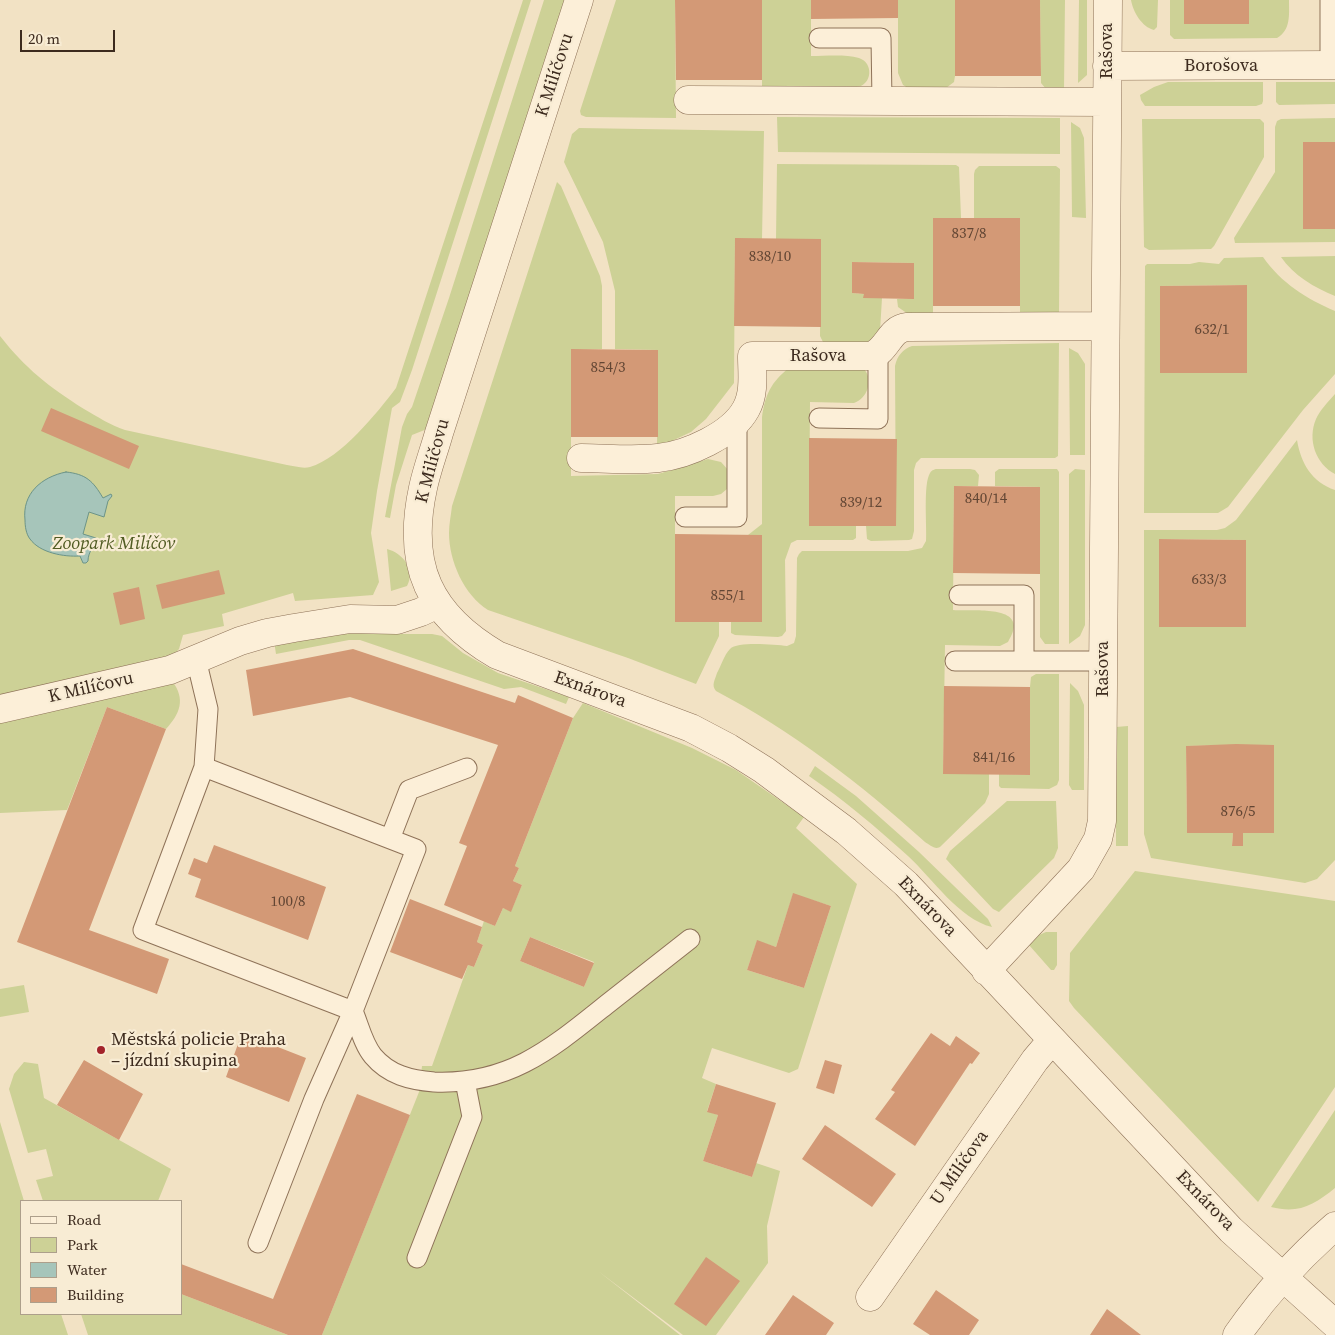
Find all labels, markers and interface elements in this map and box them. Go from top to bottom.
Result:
scale bar [22,20,118,52]
street label: Rašova [1096,23,1118,79]
text: 20 m [28,28,60,49]
street label: K Milíčovu [531,30,579,120]
street label: Borošova [1184,55,1258,77]
house number: 837/8 [952,225,986,243]
house number: 838/10 [749,248,791,266]
house number: 632/1 [1195,321,1229,339]
street label: Rašova [790,345,846,367]
house number: 854/3 [591,359,625,377]
street label: K Milíčovu [411,416,455,506]
house number: 840/14 [965,490,1007,508]
house number: 839/12 [840,494,882,512]
park label: Zoopark Milíčov [53,533,175,555]
house number: 633/3 [1192,571,1226,589]
house number: 855/1 [711,587,745,605]
street label: Rašova [1092,641,1114,697]
street label: Exnárova [551,667,629,713]
street label: K Milíčovu [46,668,136,708]
house number: 841/16 [973,749,1015,767]
house number: 876/5 [1221,803,1255,821]
street label: Exnárova [893,872,961,942]
house number: 100/8 [271,893,305,911]
place label: Městská policie Praha – jízdní skupina [111,1029,286,1072]
marker: Městská policie Praha – jízdní skupina [95,1044,107,1056]
street label: U Milíčova [926,1126,994,1210]
street label: Exnárova [1171,1166,1239,1236]
legend [20,1200,182,1315]
text: Road [67,1209,101,1230]
text: Park [67,1234,98,1255]
text: Water [67,1259,107,1280]
text: Building [67,1284,124,1305]

